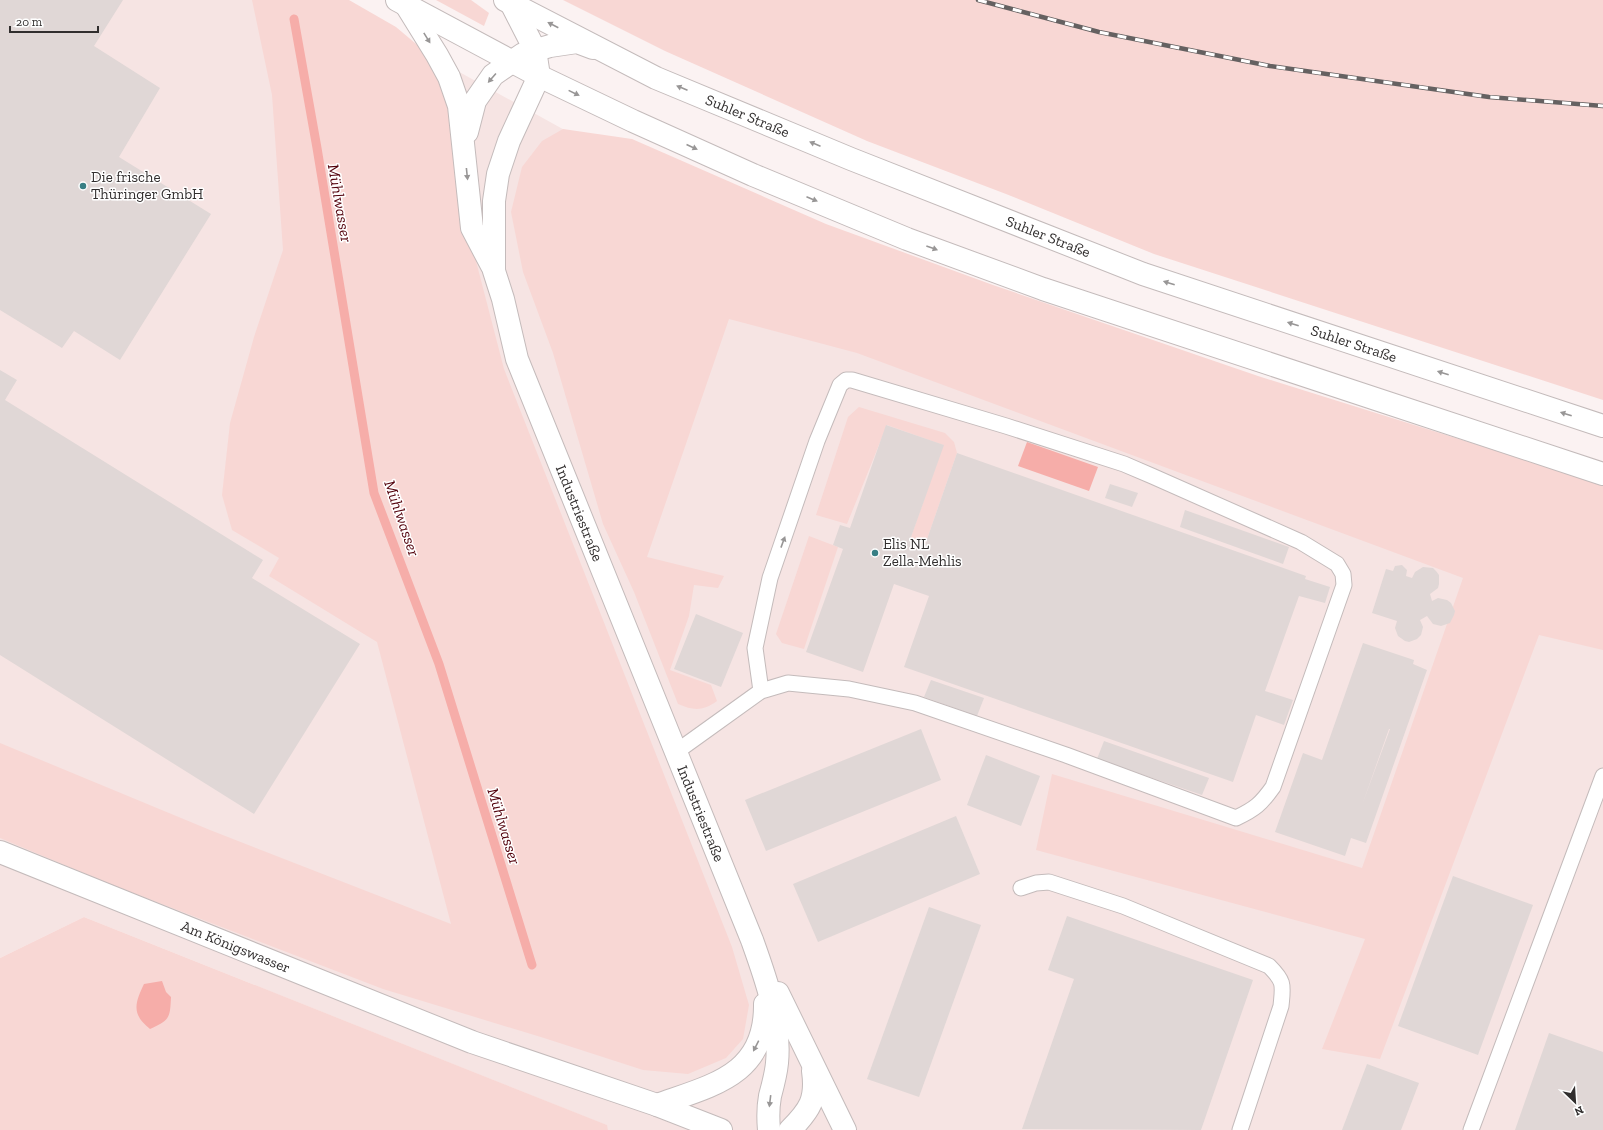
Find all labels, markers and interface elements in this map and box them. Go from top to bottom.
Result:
scale bar [10,8,98,34]
text: 20 m [16,15,43,29]
one-way arrow [547,22,558,28]
one-way arrow [423,33,431,43]
one-way arrow [488,72,497,83]
one-way arrow [675,85,687,91]
one-way arrow [569,90,580,96]
street label: Suhler Straße [703,91,792,141]
one-way arrow [809,141,820,147]
one-way arrow [687,145,699,151]
water label: Mühlwasser [324,163,356,244]
place label: Die frische Thüringer GmbH [91,168,203,203]
one-way arrow [464,168,470,180]
marker: Die frische Thüringer GmbH [78,181,88,191]
one-way arrow [806,196,817,202]
street label: Suhler Straße [1003,212,1093,261]
one-way arrow [927,245,939,251]
one-way arrow [1163,280,1175,286]
one-way arrow [1286,321,1298,327]
street label: Suhler Straße [1309,321,1399,366]
one-way arrow [1436,370,1448,376]
one-way arrow [1560,411,1572,417]
street label: Industriestraße [552,462,607,564]
water label: Mühlwasser [380,478,424,559]
one-way arrow [781,535,787,547]
place label: Elis NL Zella-Mehlis [883,535,962,570]
marker: Elis NL Zella-Mehlis [870,548,880,558]
street label: Industriestraße [673,763,728,864]
water label: Mühlwasser [483,786,525,867]
street label: Am Königswasser [178,917,293,977]
one-way arrow [753,1040,760,1052]
north arrow [1555,1082,1595,1122]
one-way arrow [767,1095,773,1107]
text: N [1572,1103,1586,1119]

